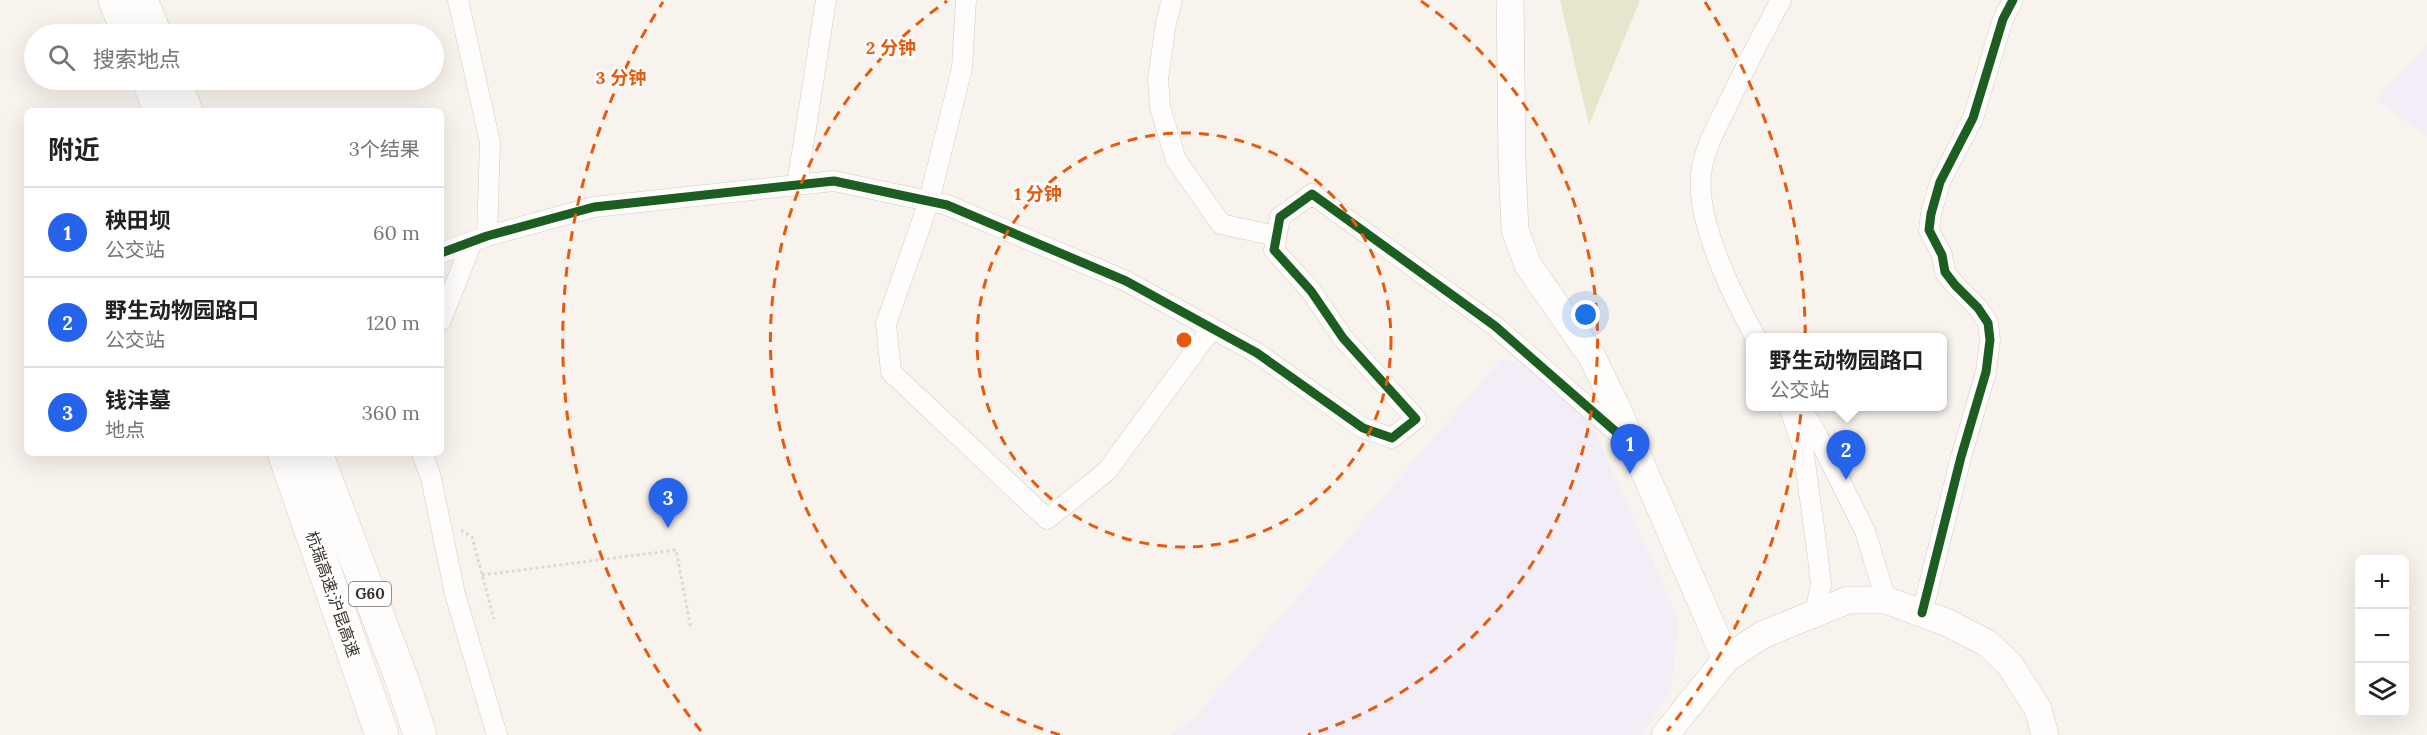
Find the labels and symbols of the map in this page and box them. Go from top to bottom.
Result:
text: 2 分钟 [866,36,916,59]
text: 3 分钟 [596,66,646,89]
text: 1 分钟 [1014,182,1062,205]
your location [1571,300,1600,329]
centre of rings [1174,330,1194,350]
pin: 1 [1610,424,1650,474]
pin: 2 [1826,430,1866,480]
pin: 3 [648,478,688,528]
street label: 杭瑞高速;沪昆高速 [302,528,364,660]
road number: G60 [349,582,391,606]

